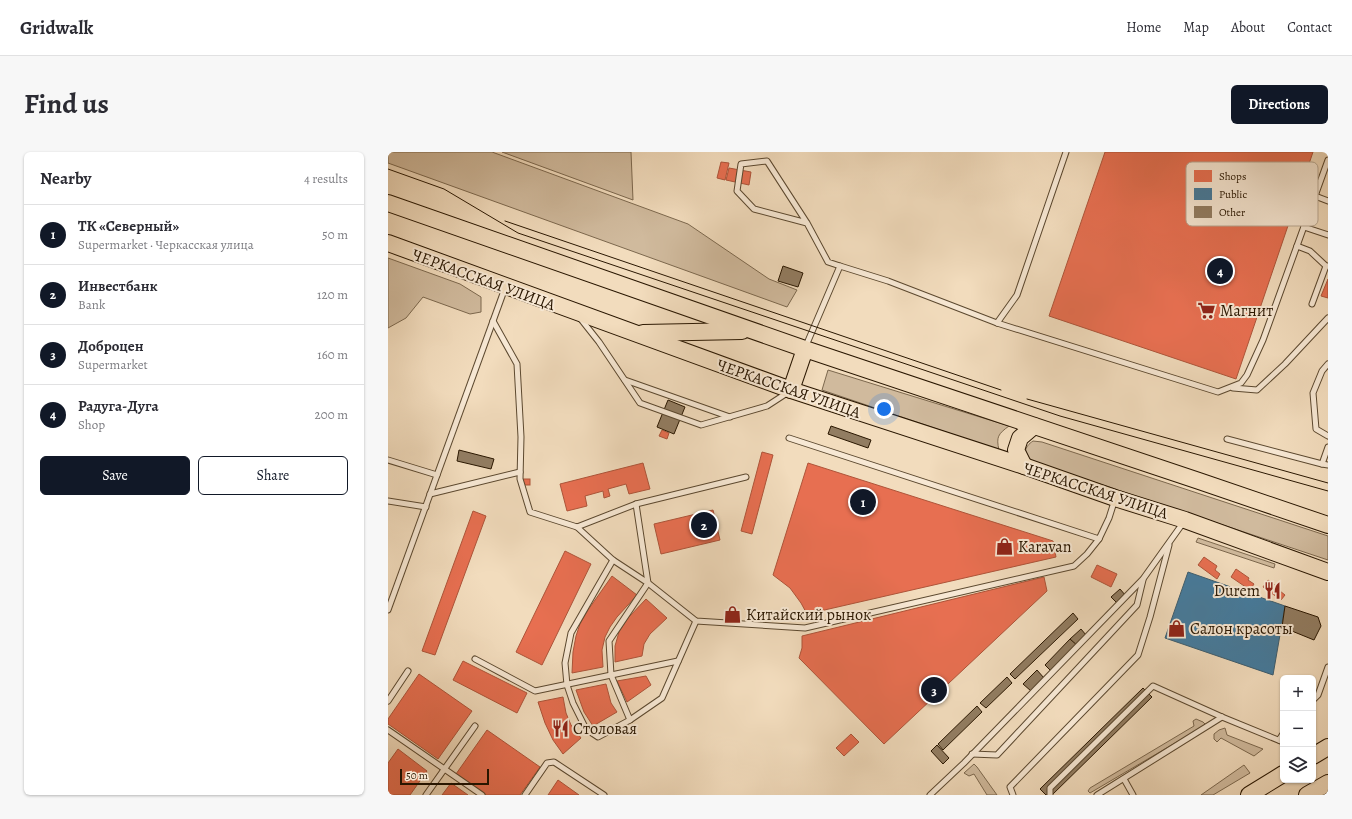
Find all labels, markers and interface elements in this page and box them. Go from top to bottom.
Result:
text: Gridwalk [20,15,93,41]
text: Home [1126,18,1161,37]
text: Map [1183,18,1209,37]
text: About [1231,18,1265,37]
text: Contact [1287,18,1332,37]
text: Find us [24,85,109,123]
button: Directions [1231,85,1328,124]
legend [1186,162,1318,226]
text: Nearby [40,167,91,190]
text: Shops [1219,169,1246,184]
text: 4 results [304,170,348,187]
text: Public [1219,187,1247,202]
text: Other [1219,205,1245,220]
text: ТК «Северный» [78,216,179,236]
text: 1 [51,226,55,243]
text: 50 m [322,226,348,243]
text: Supermarket · Черкасская улица [78,236,254,253]
street label: ЧЕРКАССКАЯ УЛИЦА [409,244,559,316]
pin: 4 [1207,256,1233,286]
text: Инвестбанк [78,276,158,296]
text: 2 [50,286,56,303]
text: 120 m [317,286,348,303]
text: Bank [78,296,105,313]
supermarket icon: Магнит [1197,300,1217,320]
place label: Магнит [1220,300,1273,322]
text: Доброцен [78,336,144,356]
text: 3 [50,346,56,363]
text: 160 m [317,346,348,363]
street label: ЧЕРКАССКАЯ УЛИЦА [714,354,864,424]
text: Supermarket [78,356,148,373]
text: Радуга-Дуга [78,396,159,416]
your location [874,399,894,419]
text: 4 [50,406,56,423]
text: 200 m [315,406,348,423]
text: Shop [78,416,105,433]
button: Save [40,456,190,495]
button: Share [198,456,348,495]
street label: ЧЕРКАССКАЯ УЛИЦА [1021,457,1171,525]
pin: 1 [850,487,876,517]
pin: 2 [691,510,717,540]
shop icon: Karavan [995,536,1015,556]
place label: Karavan [1018,536,1072,558]
place label: Durem [1214,580,1260,602]
restaurant icon: Durem [1263,580,1283,600]
shop icon: Китайский рынок [723,604,743,624]
place label: Китайский рынок [746,604,871,626]
shop icon: Салон красоты [1167,618,1187,638]
place label: Салон красоты [1190,618,1293,640]
pin: 3 [921,675,947,705]
map controls [1280,675,1316,783]
button: + [1280,675,1316,711]
button: − [1280,711,1316,747]
restaurant icon: Столовая [550,718,570,738]
place label: Столовая [573,718,637,740]
button: layers [1280,747,1316,783]
scale bar [400,767,489,786]
text: 50 m [406,768,428,783]

